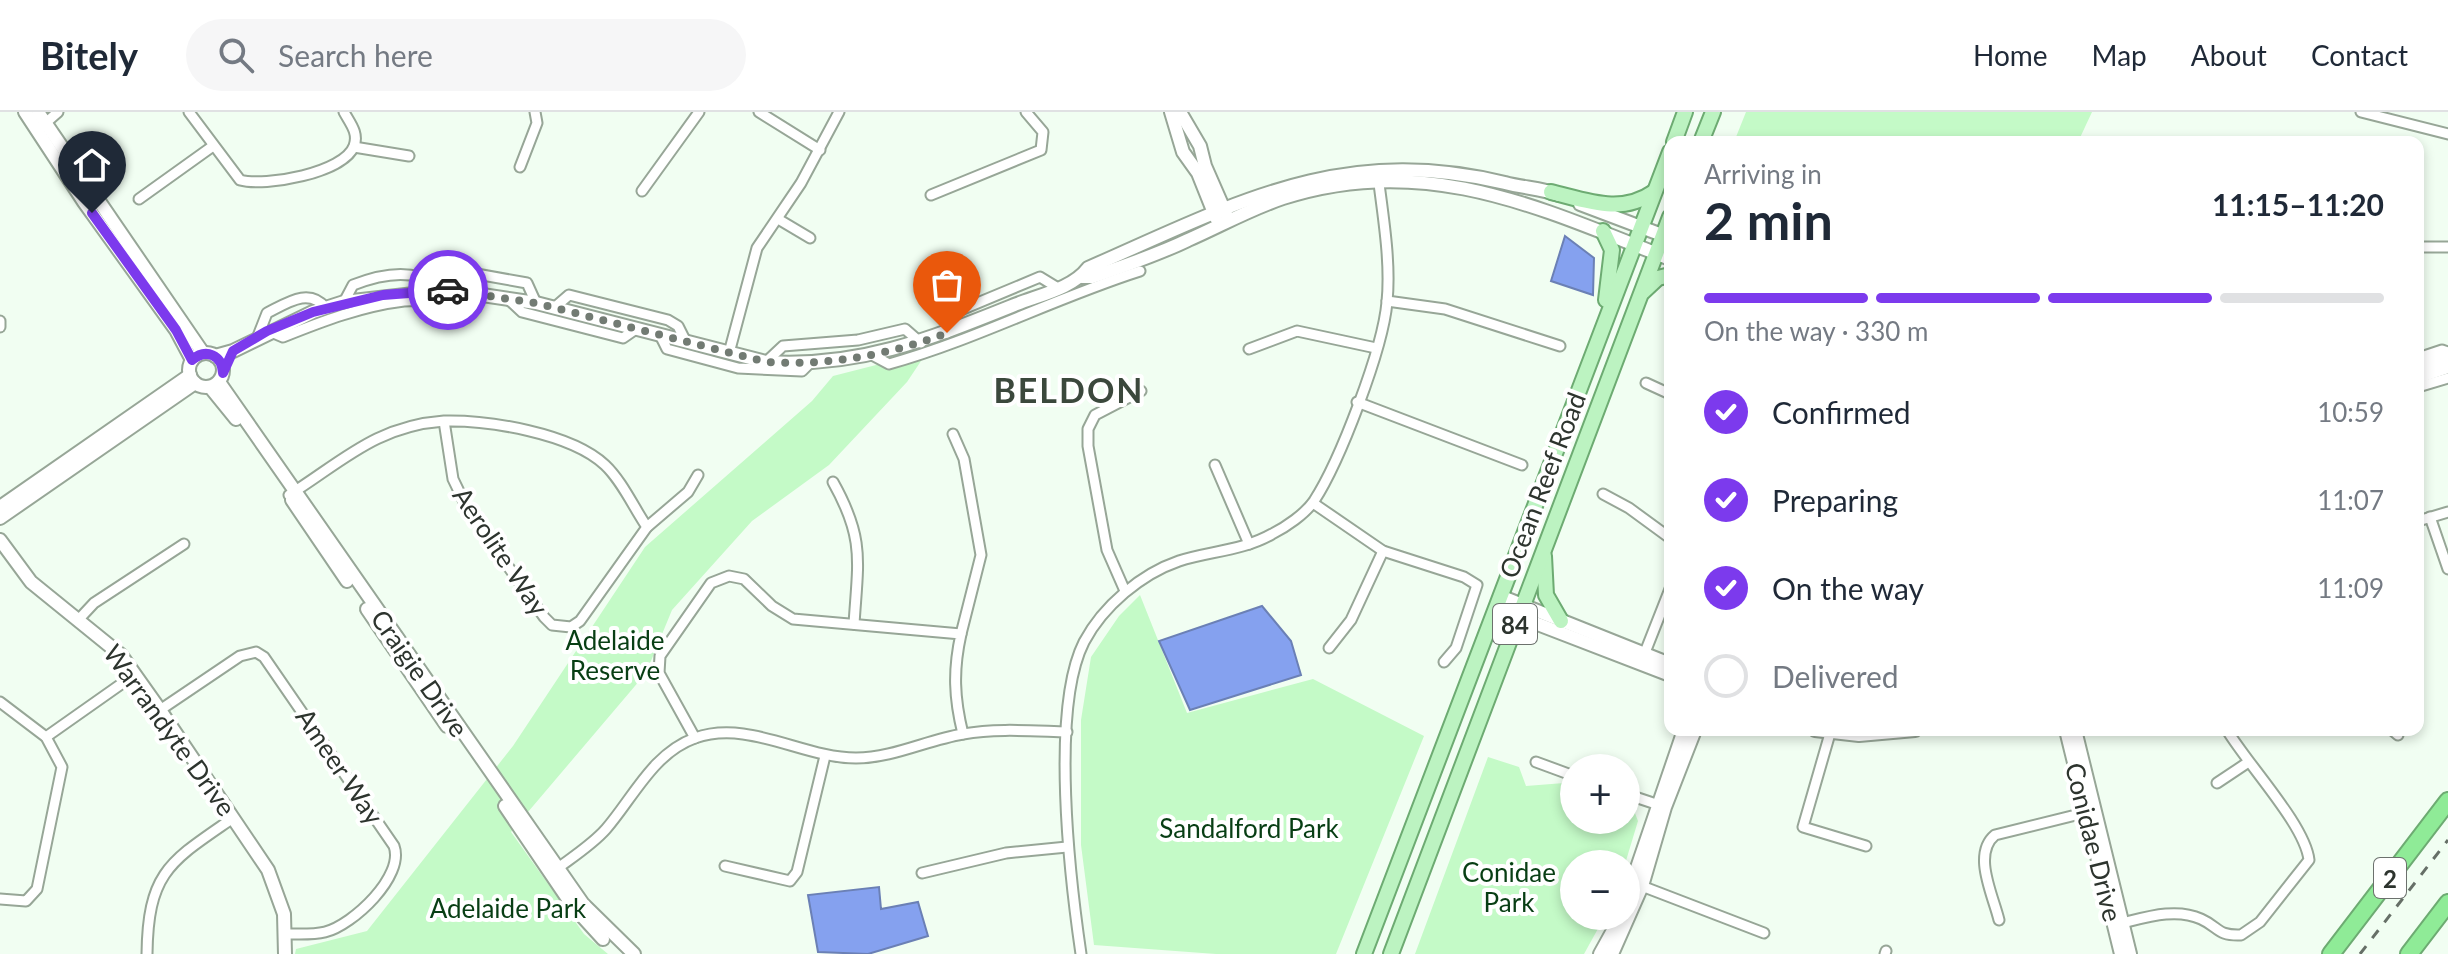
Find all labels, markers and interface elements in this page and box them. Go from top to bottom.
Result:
search box [186,19,746,91]
text: Bitely [40,32,138,78]
icon: search [214,33,258,77]
text: Search here [278,37,433,73]
text: Home [1973,38,2048,72]
text: Map [2092,38,2147,72]
text: About [2191,38,2267,72]
text: Contact [2311,38,2408,72]
pin [58,131,126,213]
icon: home [70,143,114,187]
text: Arriving in [1704,158,1822,190]
text: 11:15–11:20 [2212,186,2384,222]
text: 2 min [1704,189,1833,251]
courier [408,250,488,330]
pin [913,251,981,333]
icon: bag [925,263,969,307]
icon: car [426,268,470,312]
text: On the way · 330 m [1704,315,1928,347]
district label: BELDON [993,369,1145,410]
street label: Ocean Reef Road [1492,388,1592,582]
icon: check [1704,390,1748,434]
text: Confirmed [1772,394,1911,430]
text: 10:59 [2317,396,2384,428]
icon: check [1704,478,1748,522]
street label: Aerolite Way [446,481,556,622]
text: Preparing [1772,482,1898,518]
text: 11:07 [2317,484,2384,516]
icon: check [1704,566,1748,610]
text: On the way [1772,570,1924,606]
text: 11:09 [2317,572,2384,604]
street label: Craigie Drive [364,603,476,743]
road number: 84 [1493,604,1537,644]
park label: Adelaide Reserve [565,624,665,686]
street label: Warrandyte Drive [97,638,243,822]
text: Delivered [1772,658,1899,694]
street label: Ameer Way [290,702,391,831]
map controls [1560,754,1640,930]
button: + [1560,754,1640,834]
street label: Conidae Drive [2059,759,2129,925]
park label: Sandalford Park [1159,812,1339,844]
button: − [1560,850,1640,930]
park label: Conidae Park [1462,856,1556,918]
road number: 2 [2374,858,2406,898]
park label: Adelaide Park [430,892,587,924]

